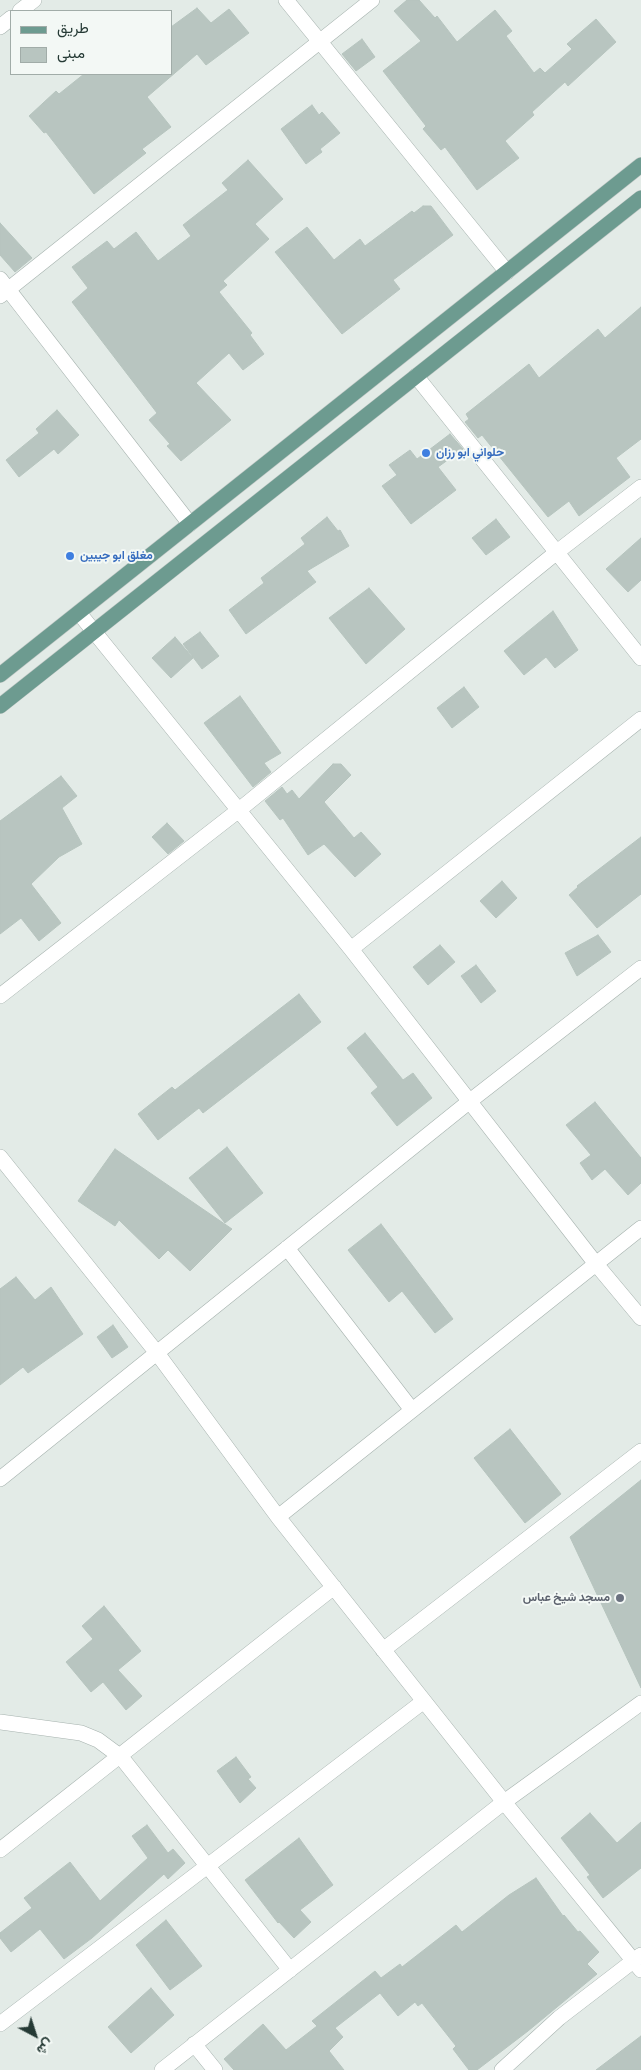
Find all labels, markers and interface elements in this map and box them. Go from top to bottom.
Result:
legend [10,10,172,75]
text: طريق [57,18,89,39]
text: مبنى [57,43,85,64]
place label: حلواني ابو رزان [436,446,504,460]
marker: حلواني ابو رزان [420,447,432,459]
place label: مغلق ابو جيبين [80,549,153,563]
marker: مغلق ابو جيبين [64,550,76,562]
place label: مسجد شيخ عباس [523,1591,610,1605]
marker: مسجد شيخ عباس [614,1592,626,1604]
north arrow [10,2010,60,2060]
text: ش [32,2033,58,2060]

